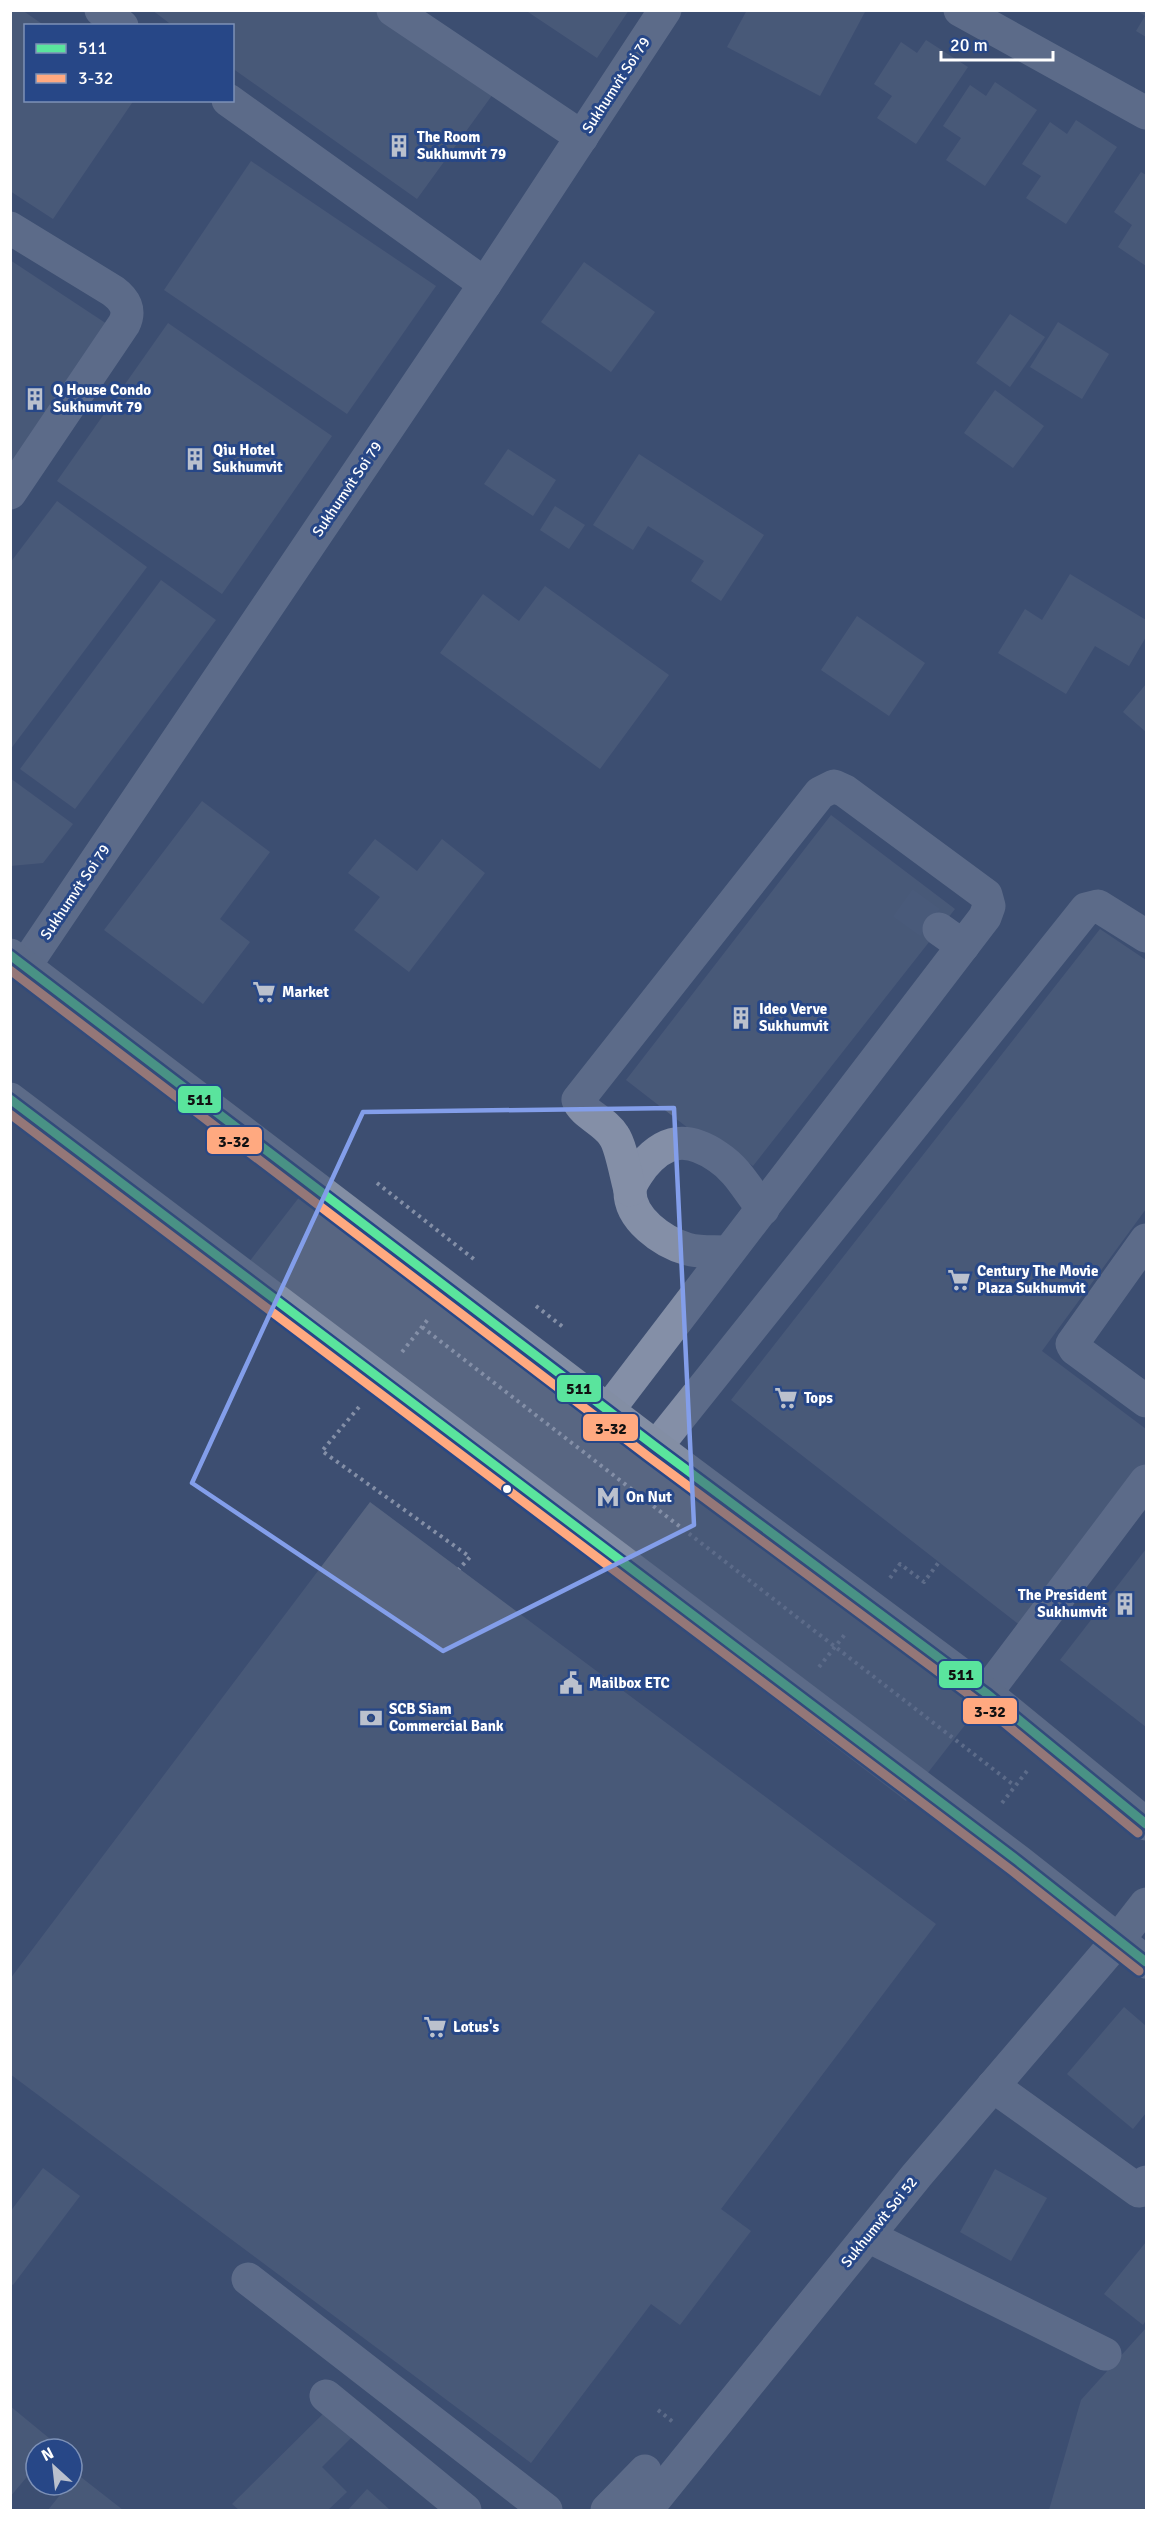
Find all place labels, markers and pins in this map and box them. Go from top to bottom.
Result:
place label: The Room Sukhumvit 79 [417,128,506,163]
building icon: The Room Sukhumvit 79 [386,133,412,159]
place label: Q House Condo Sukhumvit 79 [53,381,151,416]
building icon: Q House Condo Sukhumvit 79 [22,386,48,412]
place label: Qiu Hotel Sukhumvit [213,441,283,476]
building icon: Qiu Hotel Sukhumvit [182,446,208,472]
supermarket icon: Market [251,979,277,1005]
place label: Market [282,983,329,1001]
place label: Ideo Verve Sukhumvit [759,1000,829,1035]
building icon: Ideo Verve Sukhumvit [728,1005,754,1031]
place label: Century The Movie Plaza Sukhumvit [977,1262,1098,1297]
supermarket icon: Century The Movie Plaza Sukhumvit [946,1267,972,1293]
supermarket icon: Tops [773,1385,799,1411]
place label: Tops [804,1389,833,1407]
unlabelled marker [501,1483,513,1495]
metro station icon: On Nut [595,1484,621,1510]
place label: On Nut [626,1488,672,1506]
place label: The President Sukhumvit [1018,1586,1107,1621]
building icon: The President Sukhumvit [1112,1591,1138,1617]
public building icon: Mailbox ETC [558,1670,584,1696]
place label: Mailbox ETC [589,1674,670,1692]
place label: SCB Siam Commercial Bank [389,1700,504,1735]
bank icon: SCB Siam Commercial Bank [358,1705,384,1731]
supermarket icon: Lotus's [422,2014,448,2040]
place label: Lotus's [453,2018,499,2036]

